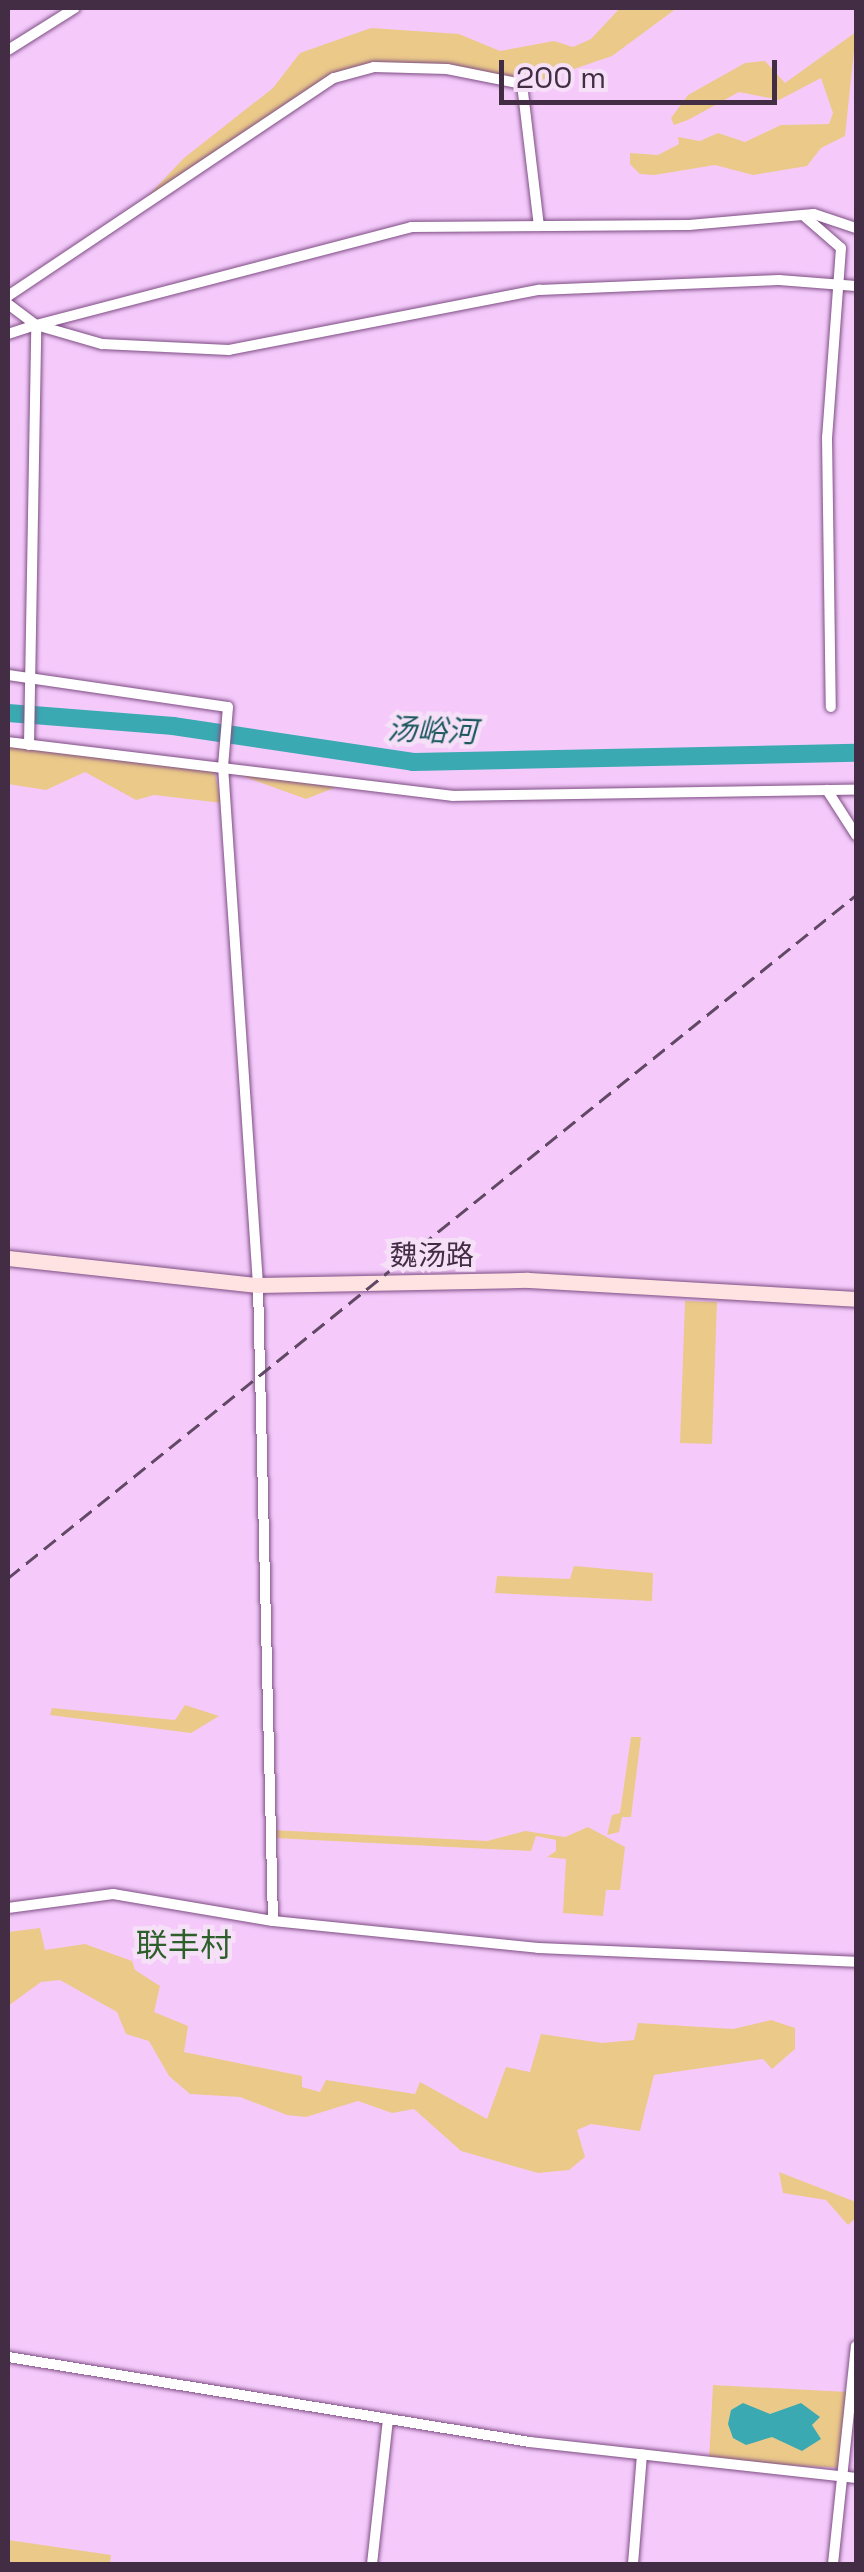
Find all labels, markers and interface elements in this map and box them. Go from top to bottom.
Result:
scale bar [504,40,782,102]
text: 200 m [516,58,606,97]
water label: 汤峪河 [386,711,478,751]
street label: 魏汤路 [390,1238,474,1272]
district label: 联丰村 [136,1926,232,1964]

